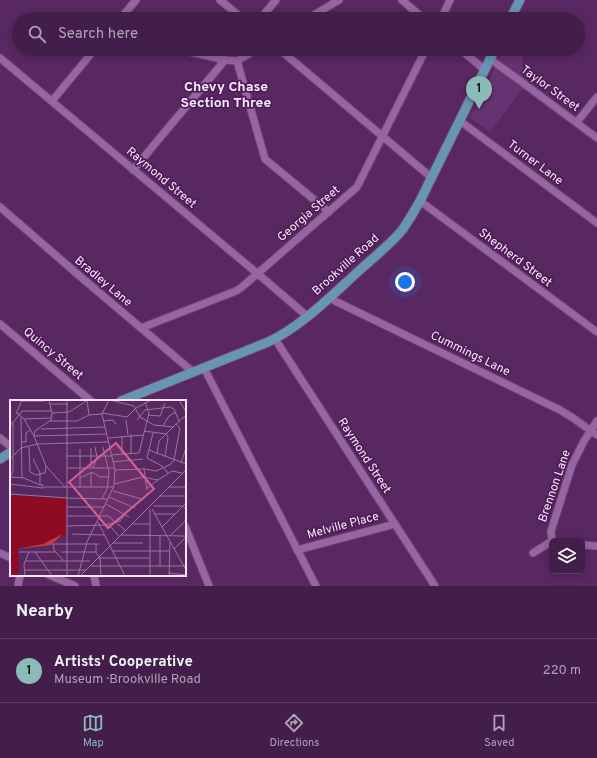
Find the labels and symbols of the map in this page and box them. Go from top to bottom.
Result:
street label: Taylor Street [517,62,583,116]
pin: 1 [466,76,492,109]
district label: Chevy Chase Section Three [181,79,272,112]
street label: Turner Lane [504,137,566,189]
street label: Raymond Street [122,144,200,212]
street label: Georgia Street [274,182,344,246]
street label: Shepherd Street [475,225,555,291]
street label: Brookville Road [309,231,383,299]
street label: Bradley Lane [71,253,135,311]
your location [395,272,415,292]
street label: Quincy Street [20,324,86,384]
street label: Cummings Lane [427,328,513,380]
inset map [10,400,186,576]
street label: Raymond Street [334,415,394,497]
street label: Brennon Lane [535,448,575,524]
street label: Melville Place [305,509,381,543]

